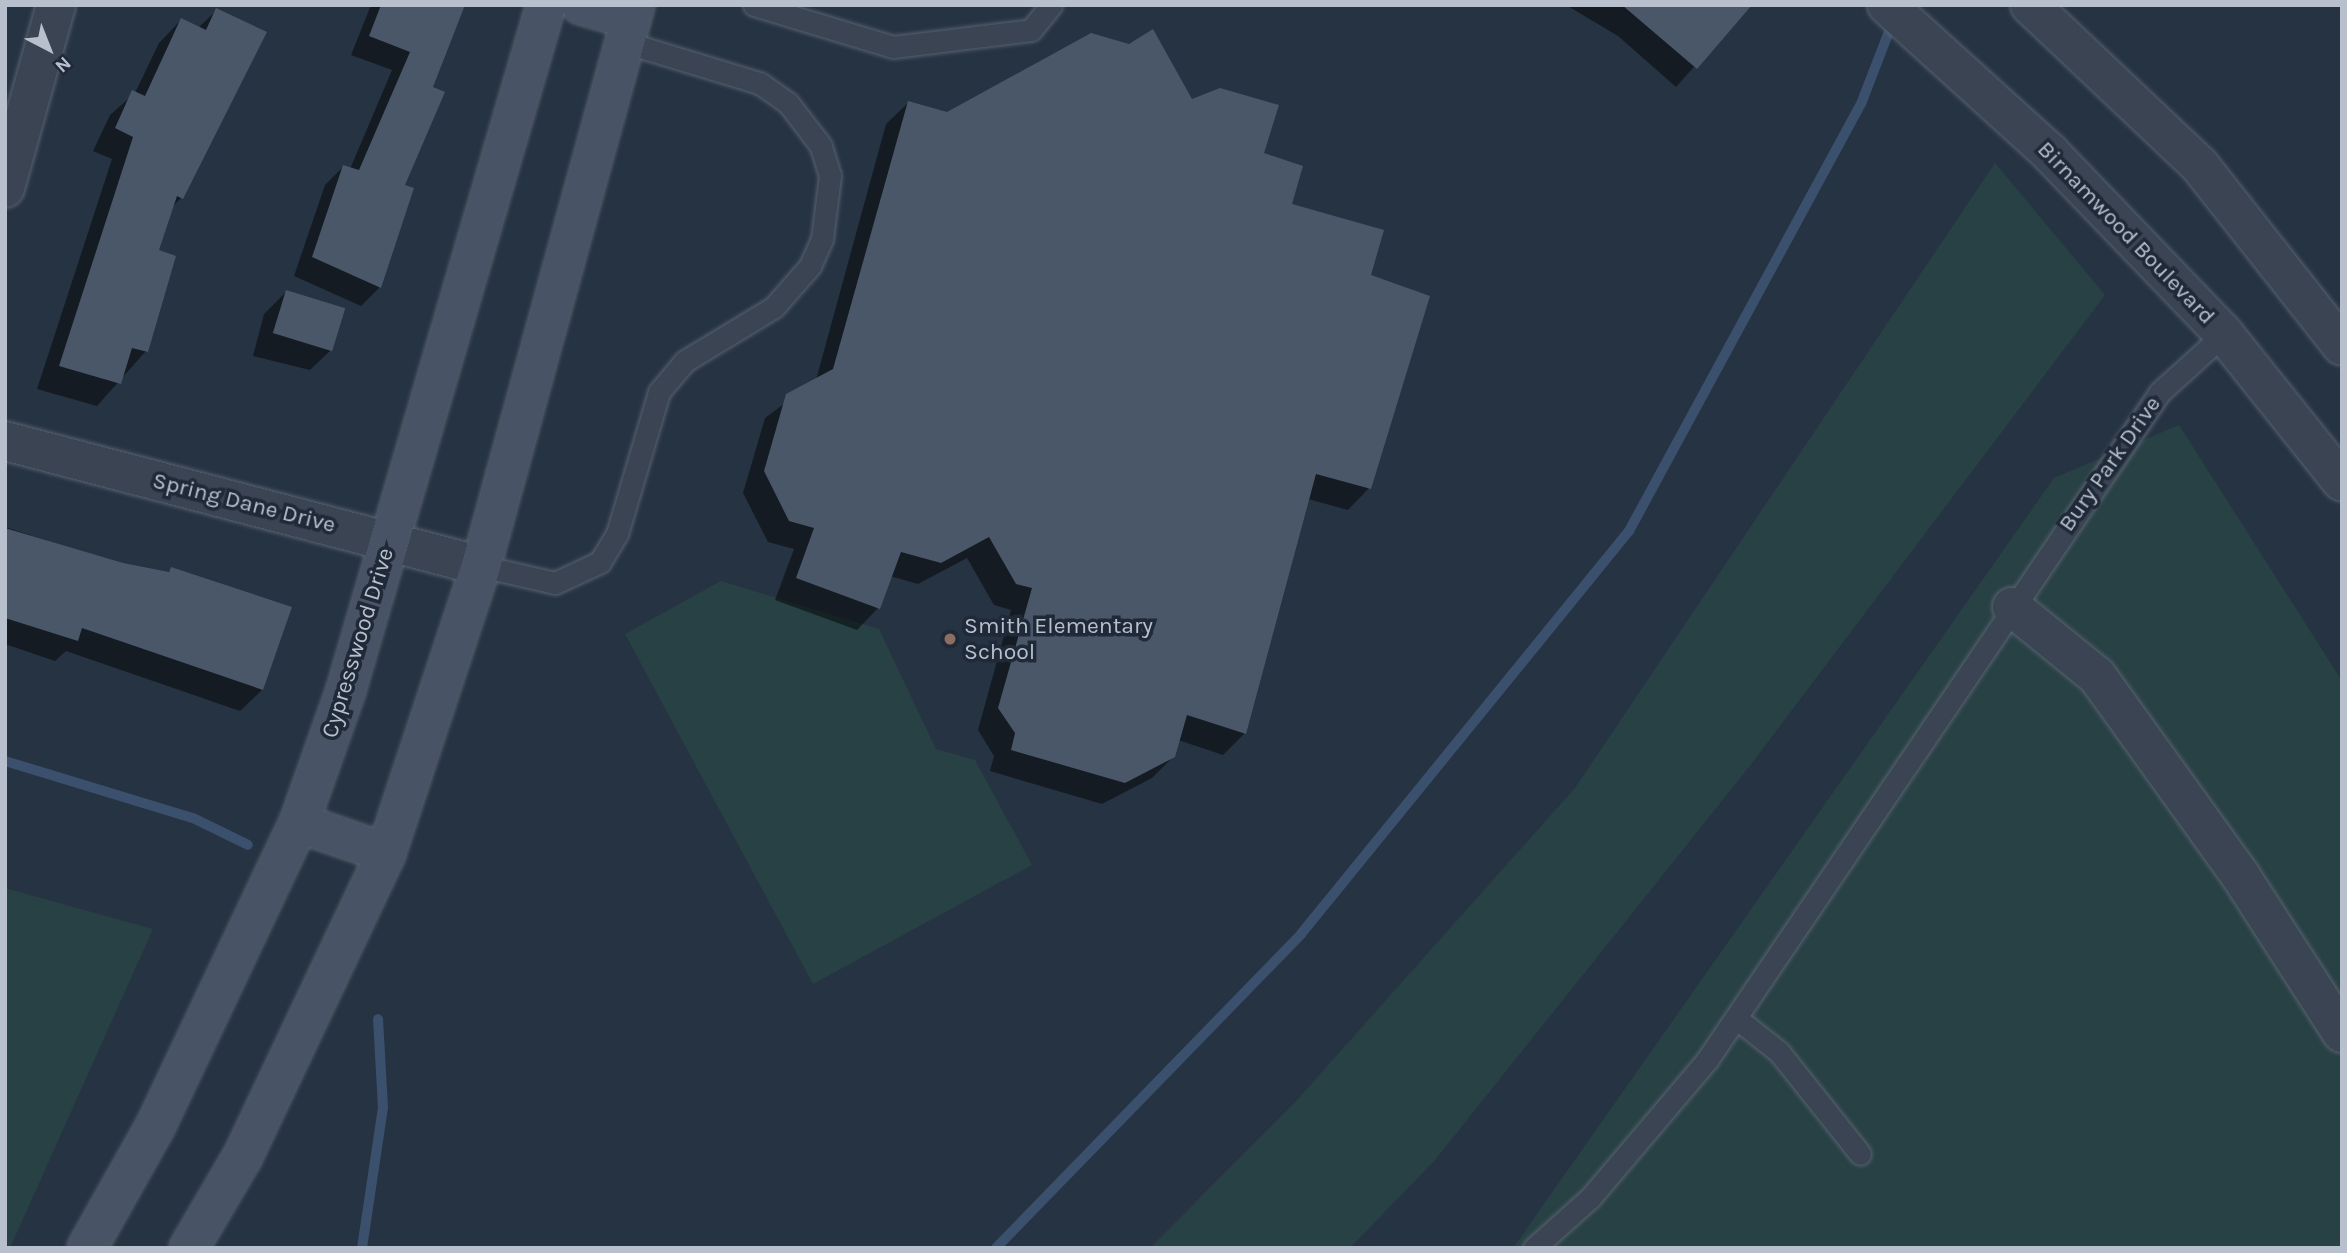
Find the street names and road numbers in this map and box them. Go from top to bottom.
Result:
street label: Birnamwood Boulevard [2031,136,2221,330]
street label: Bury Park Drive [2053,391,2167,537]
street label: Spring Dane Drive [150,467,338,539]
street label: Cypresswood Drive [316,545,400,741]

